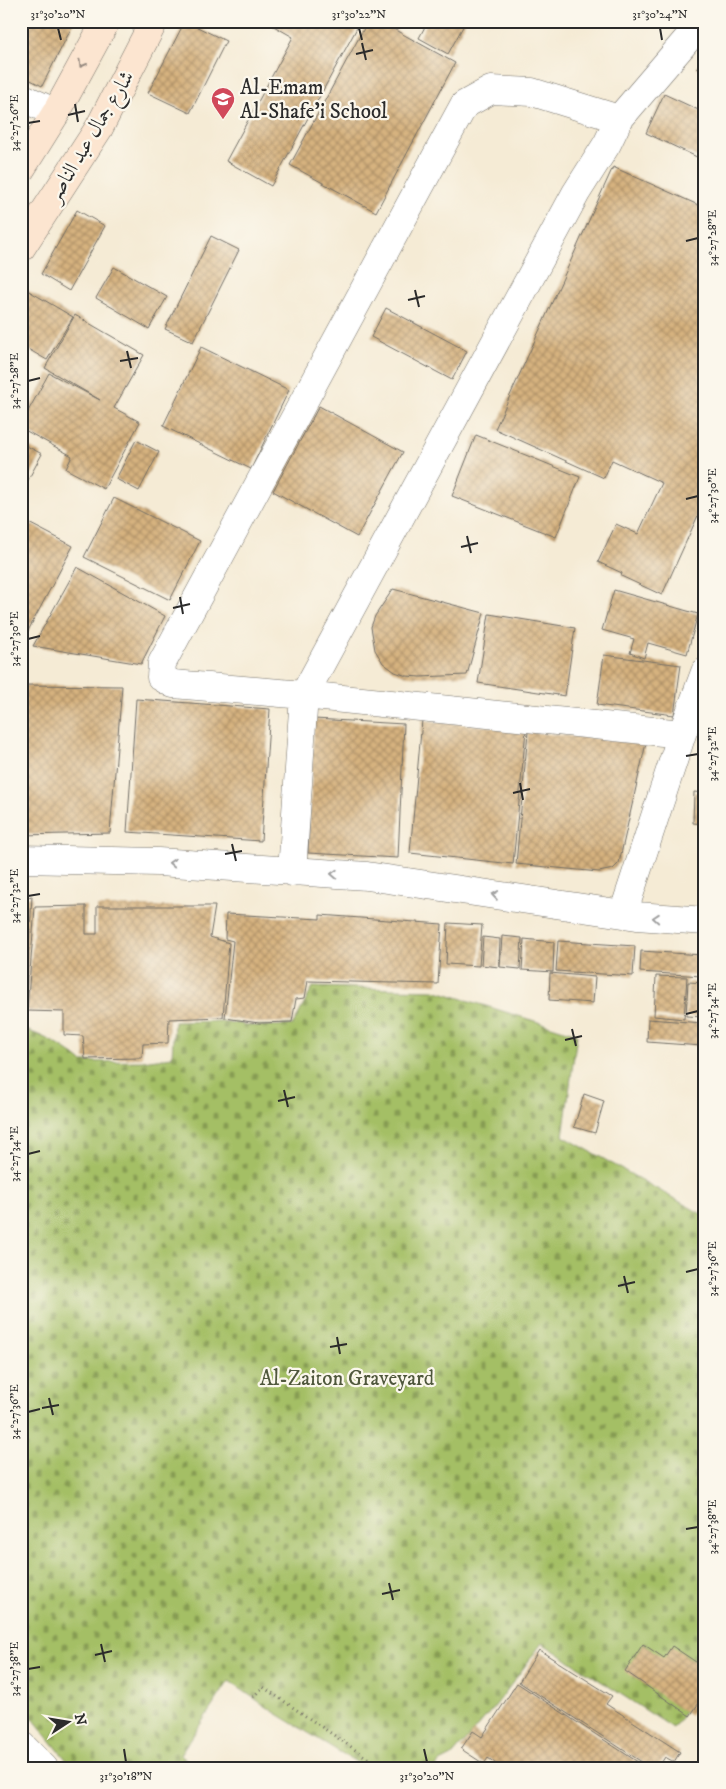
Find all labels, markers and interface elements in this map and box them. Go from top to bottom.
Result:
text: 31°30'20"N [31,7,86,22]
text: 31°30'22"N [332,7,386,22]
text: 31°30'24"N [632,7,688,22]
one-way arrow [79,59,89,68]
street label: شارع جمال عبد الناصر [40,66,144,211]
place label: Al-Emam Al-Shafe'i School [240,75,388,125]
school or university icon: Al-Emam Al-Shafe'i School [210,86,236,120]
text: 34°27'26"E [7,94,22,151]
text: 34°27'28"E [705,209,720,266]
text: 34°27'28"E [7,352,22,409]
text: 34°27'30"E [705,468,720,524]
text: 34°27'30"E [7,611,22,667]
text: 34°27'32"E [705,726,720,782]
one-way arrow [168,857,176,868]
text: 34°27'32"E [7,868,22,924]
one-way arrow [330,869,338,879]
one-way arrow [491,890,499,901]
one-way arrow [652,912,660,923]
text: 34°27'34"E [705,982,720,1039]
text: 34°27'34"E [7,1125,22,1182]
text: 34°27'36"E [705,1241,720,1297]
park label: Al-Zaiton Graveyard [260,1366,435,1392]
text: 34°27'36"E [7,1384,22,1440]
text: 34°27'38"E [705,1499,720,1555]
text: 34°27'38"E [7,1641,22,1697]
north arrow [42,1696,92,1746]
text: N [70,1712,90,1727]
text: 31°30'18"N [100,1769,153,1784]
text: 31°30'20"N [400,1769,455,1784]

